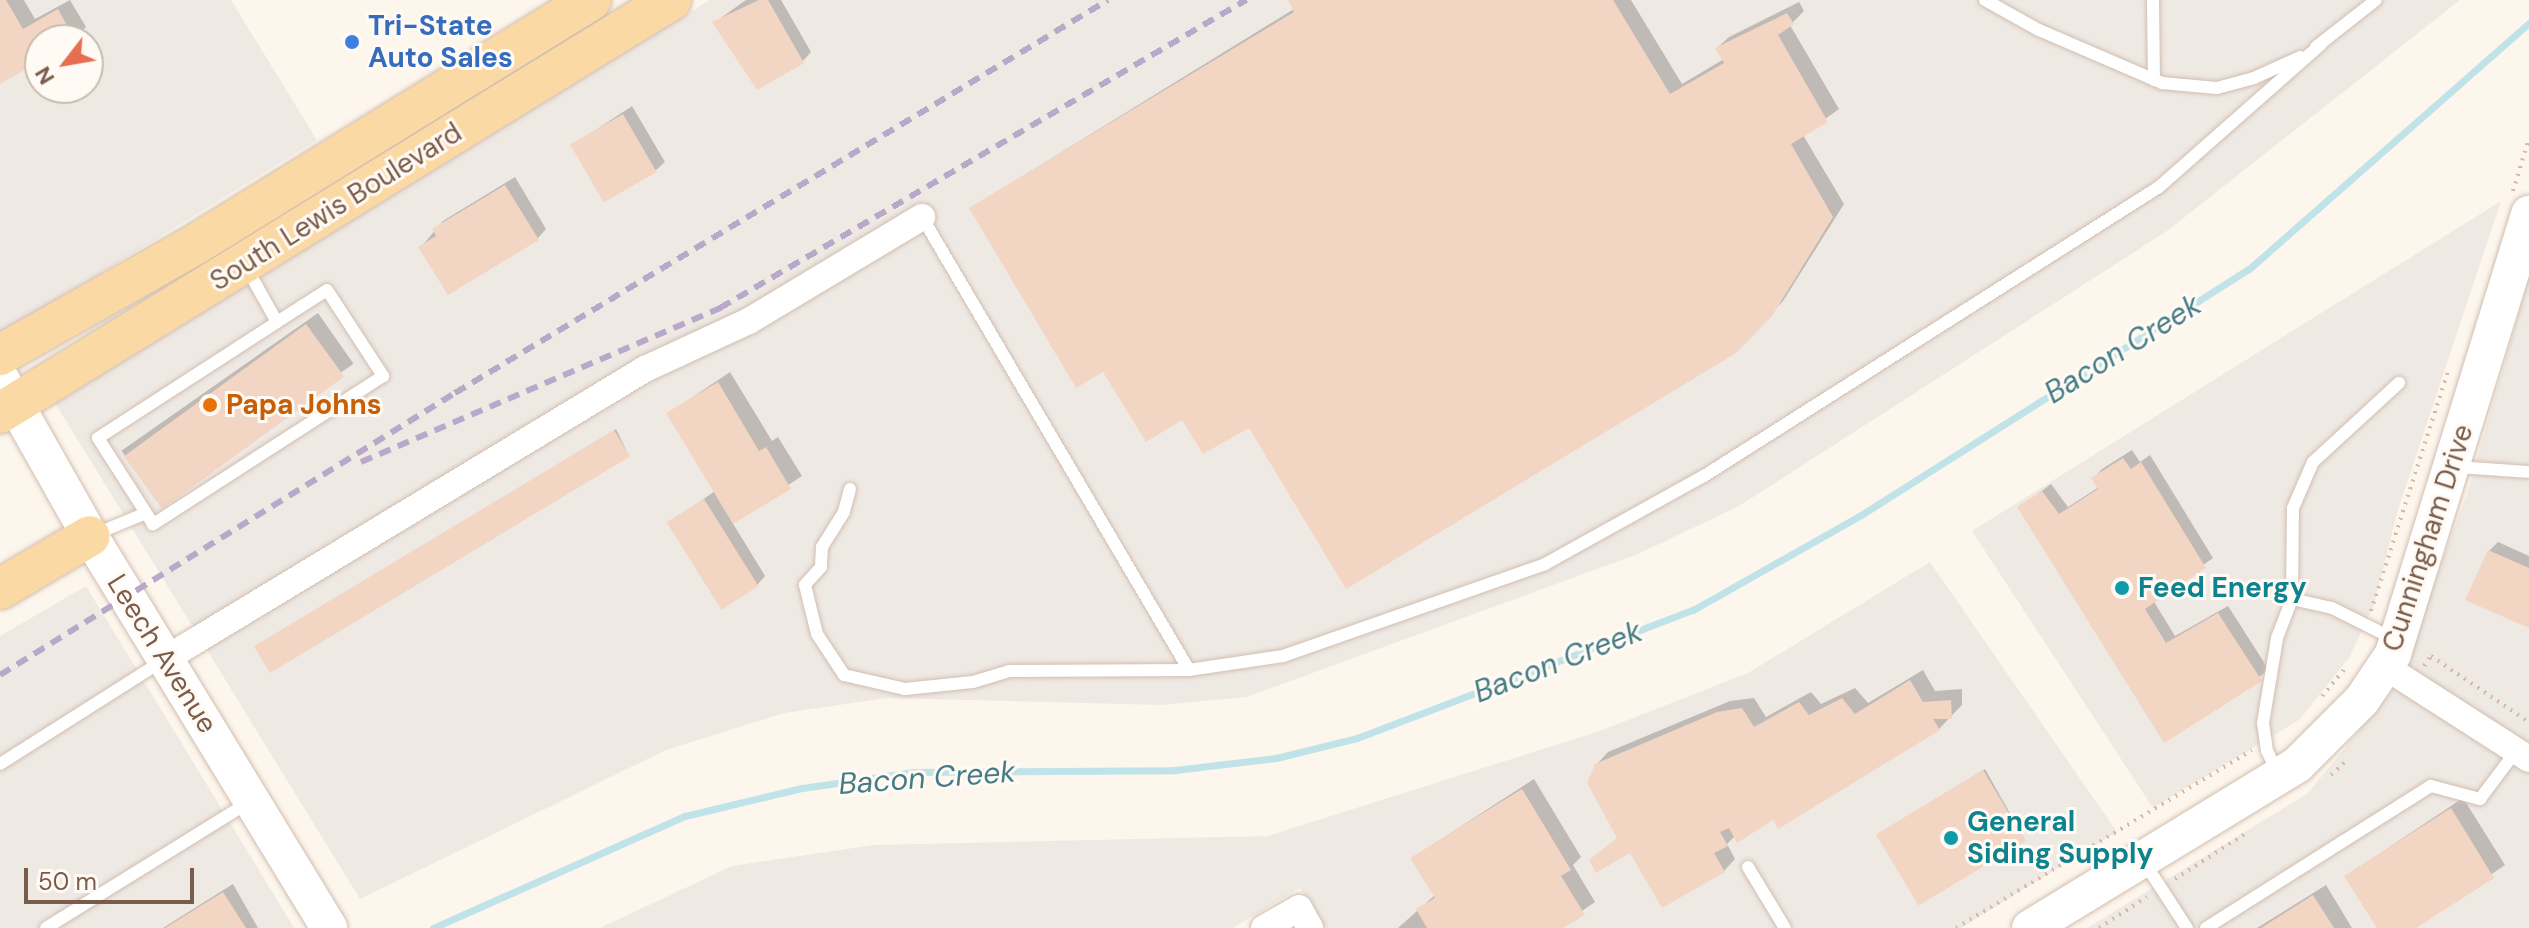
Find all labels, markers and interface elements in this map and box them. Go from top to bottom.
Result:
place label: Tri-State Auto Sales [368,9,513,75]
north arrow [24,24,104,104]
marker: Tri-State Auto Sales [343,33,361,51]
text: N [28,61,61,90]
street label: South Lewis Boulevard [204,116,468,298]
water label: Bacon Creek [2038,287,2208,411]
place label: Papa Johns [226,388,382,422]
marker: Papa Johns [201,396,219,414]
street label: Cunningham Drive [2375,420,2481,656]
street label: Leech Avenue [100,568,224,740]
place label: Feed Energy [2138,571,2307,605]
marker: Feed Energy [2113,579,2131,597]
water label: Bacon Creek [1469,613,1647,711]
water label: Bacon Creek [837,754,1017,802]
place label: General Siding Supply [1967,805,2153,871]
marker: General Siding Supply [1942,829,1960,847]
scale bar [28,852,198,902]
text: 50 m [38,866,97,897]

